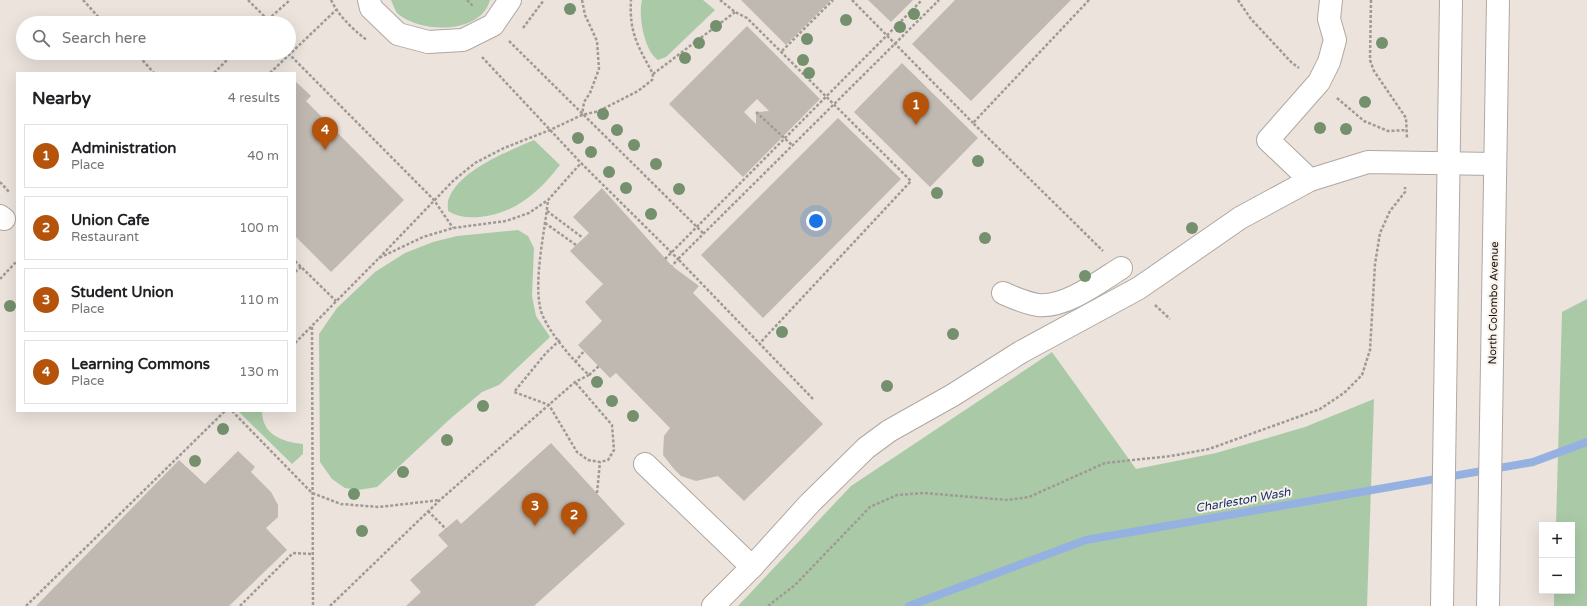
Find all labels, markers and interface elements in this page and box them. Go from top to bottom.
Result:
search box [16,16,296,60]
icon: search [30,27,52,49]
text: Search here [62,29,146,47]
text: Nearby [32,88,91,109]
text: 4 results [228,90,280,106]
pin: 1 [903,92,929,125]
pin: 4 [312,117,338,150]
text: Administration [71,139,176,157]
text: 1 [42,148,50,164]
text: 40 m [247,148,279,164]
text: Place [71,157,104,173]
text: Union Cafe [71,211,150,229]
your location [806,211,826,231]
text: 2 [42,220,50,236]
text: 100 m [239,220,279,236]
text: Restaurant [71,229,139,245]
street label: North Colombo Avenue [1486,241,1501,365]
text: Student Union [71,283,174,301]
text: 3 [42,292,50,308]
text: 110 m [239,292,279,308]
text: Place [71,301,104,317]
text: Learning Commons [71,355,210,373]
text: 4 [42,364,50,380]
text: 130 m [239,364,279,380]
text: Place [71,373,104,389]
water label: Charleston Wash [1194,485,1292,515]
pin: 3 [522,493,548,526]
pin: 2 [561,502,587,535]
map controls [1539,522,1575,594]
button: + [1539,522,1575,558]
button: − [1539,558,1575,594]

